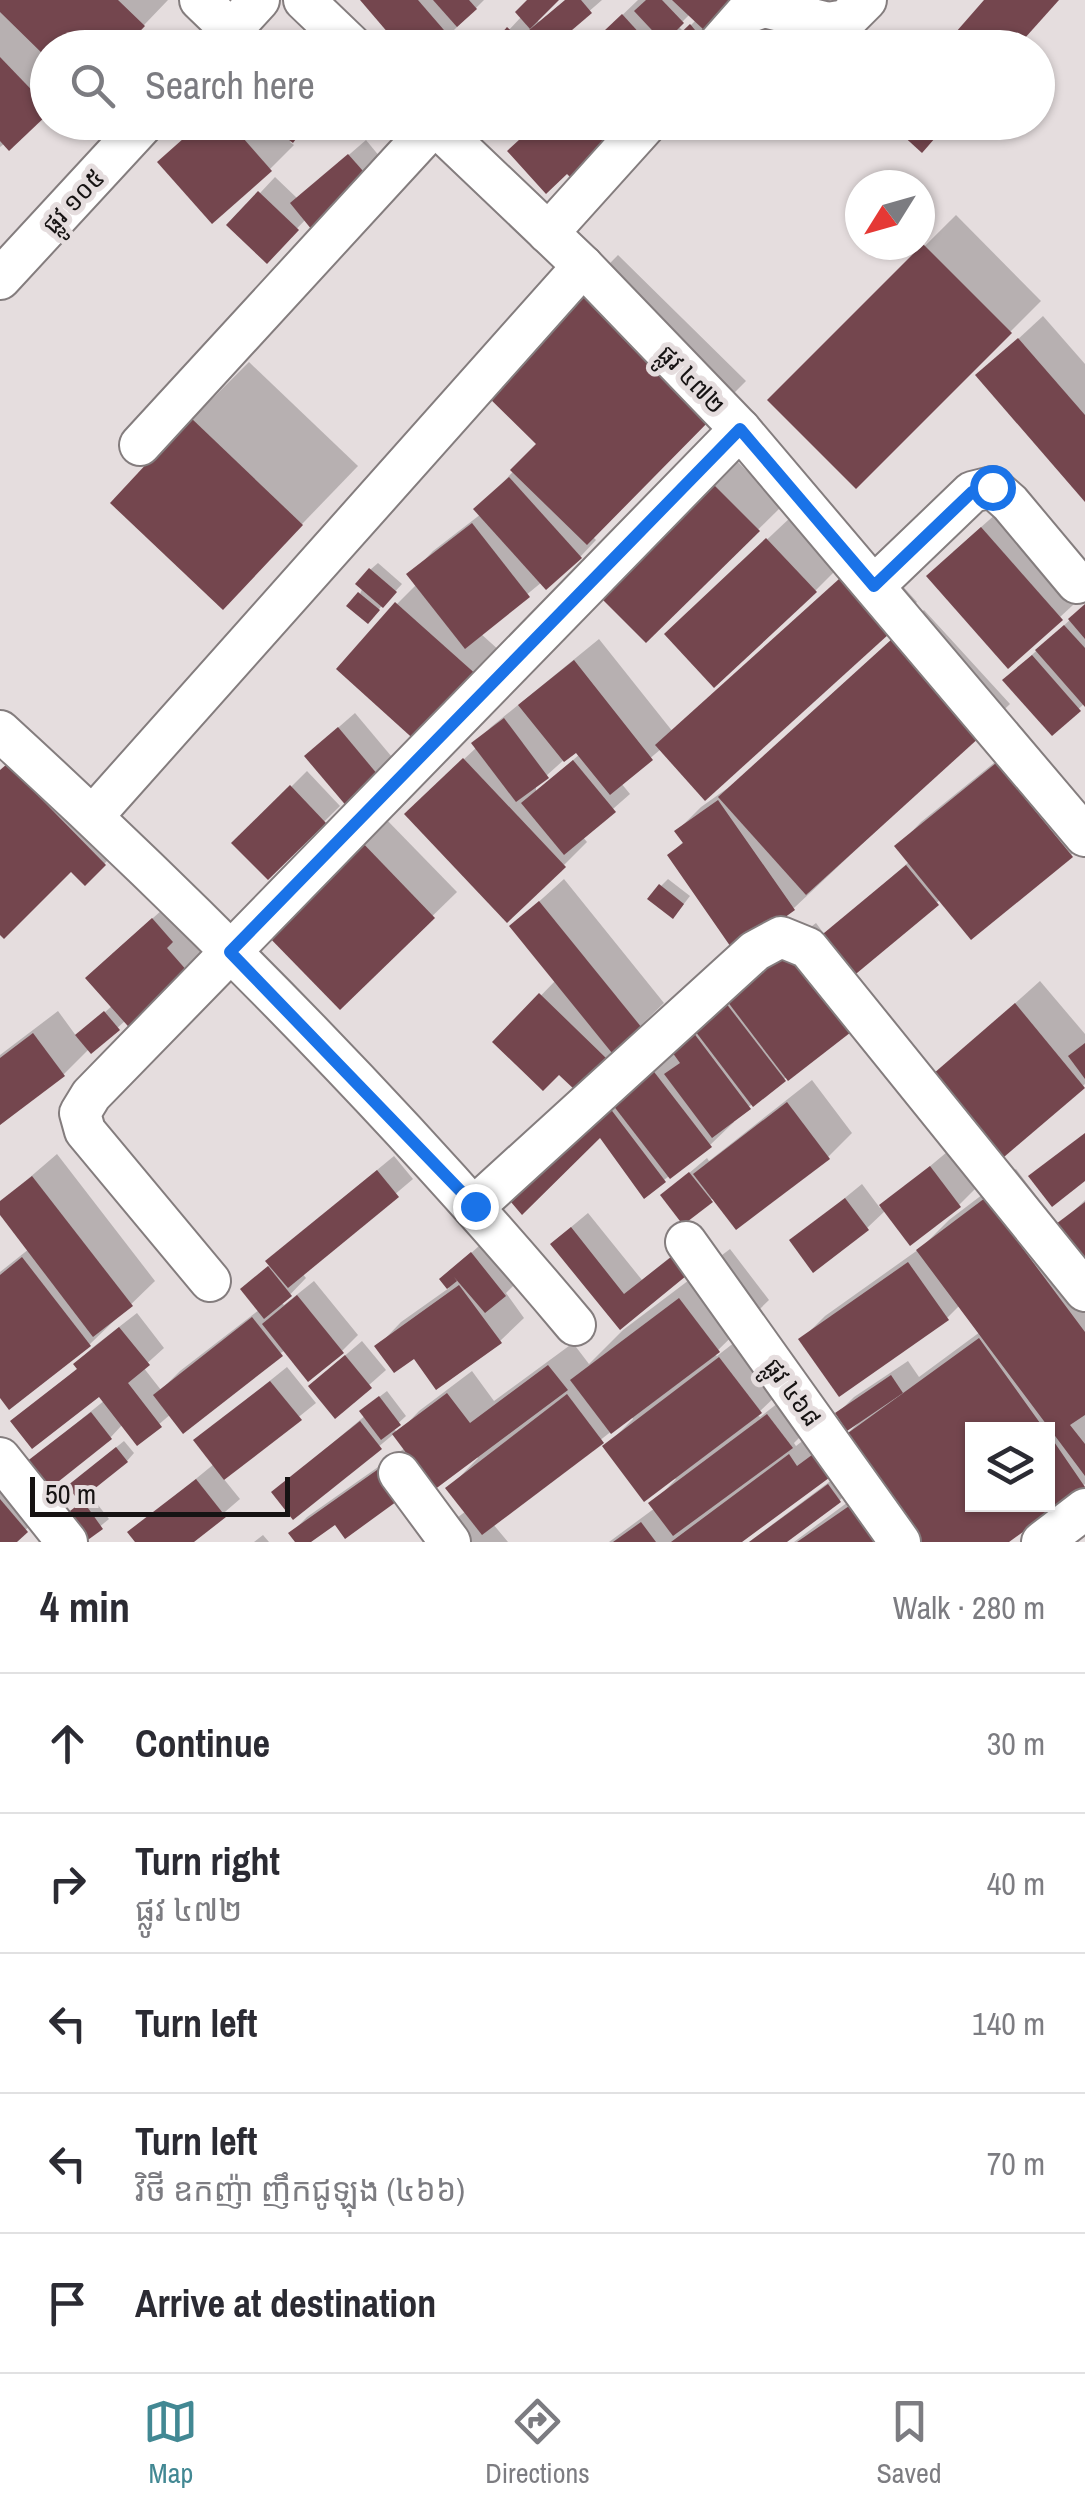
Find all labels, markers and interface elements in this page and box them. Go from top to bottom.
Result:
search box [30,30,1055,140]
icon: search [65,58,120,113]
text: Search here [145,60,315,111]
street label: ផ្លូវ ១០៥ [34,161,116,245]
north arrow [845,170,935,260]
street label: ផ្លូវ ៤៧២ [646,337,733,425]
route start [970,465,1016,511]
route end [453,1184,499,1230]
street label: ផ្លូវ ៤៦៨ [751,1351,829,1437]
map controls [965,1422,1055,1512]
button: layers [965,1422,1055,1512]
scale bar [30,1472,290,1516]
text: 50 m [45,1475,96,1513]
text: 4 min [40,1579,130,1635]
text: Walk · 280 m [893,1586,1045,1629]
icon: ahead [40,1716,95,1771]
text: Continue [135,1718,270,1769]
text: 30 m [987,1722,1045,1765]
text: Turn right [135,1836,280,1887]
icon: right [40,1856,95,1911]
text: 40 m [987,1862,1045,1905]
text: ផ្លូវ ៤៧២ [135,1888,242,1931]
icon: left [40,1996,95,2051]
text: Turn left [135,1998,257,2049]
text: 140 m [972,2002,1045,2045]
text: Turn left [135,2116,257,2167]
icon: left [40,2136,95,2191]
text: 70 m [987,2142,1045,2185]
text: វិថី ឧកញ៉ា ញឹកជូឡុង (៤៦៦) [135,2168,465,2211]
icon: arrive [40,2276,95,2331]
text: Arrive at destination [135,2278,436,2329]
tab: Map [143,2394,198,2492]
tab: Directions [485,2394,590,2492]
tab: Saved [877,2394,942,2492]

